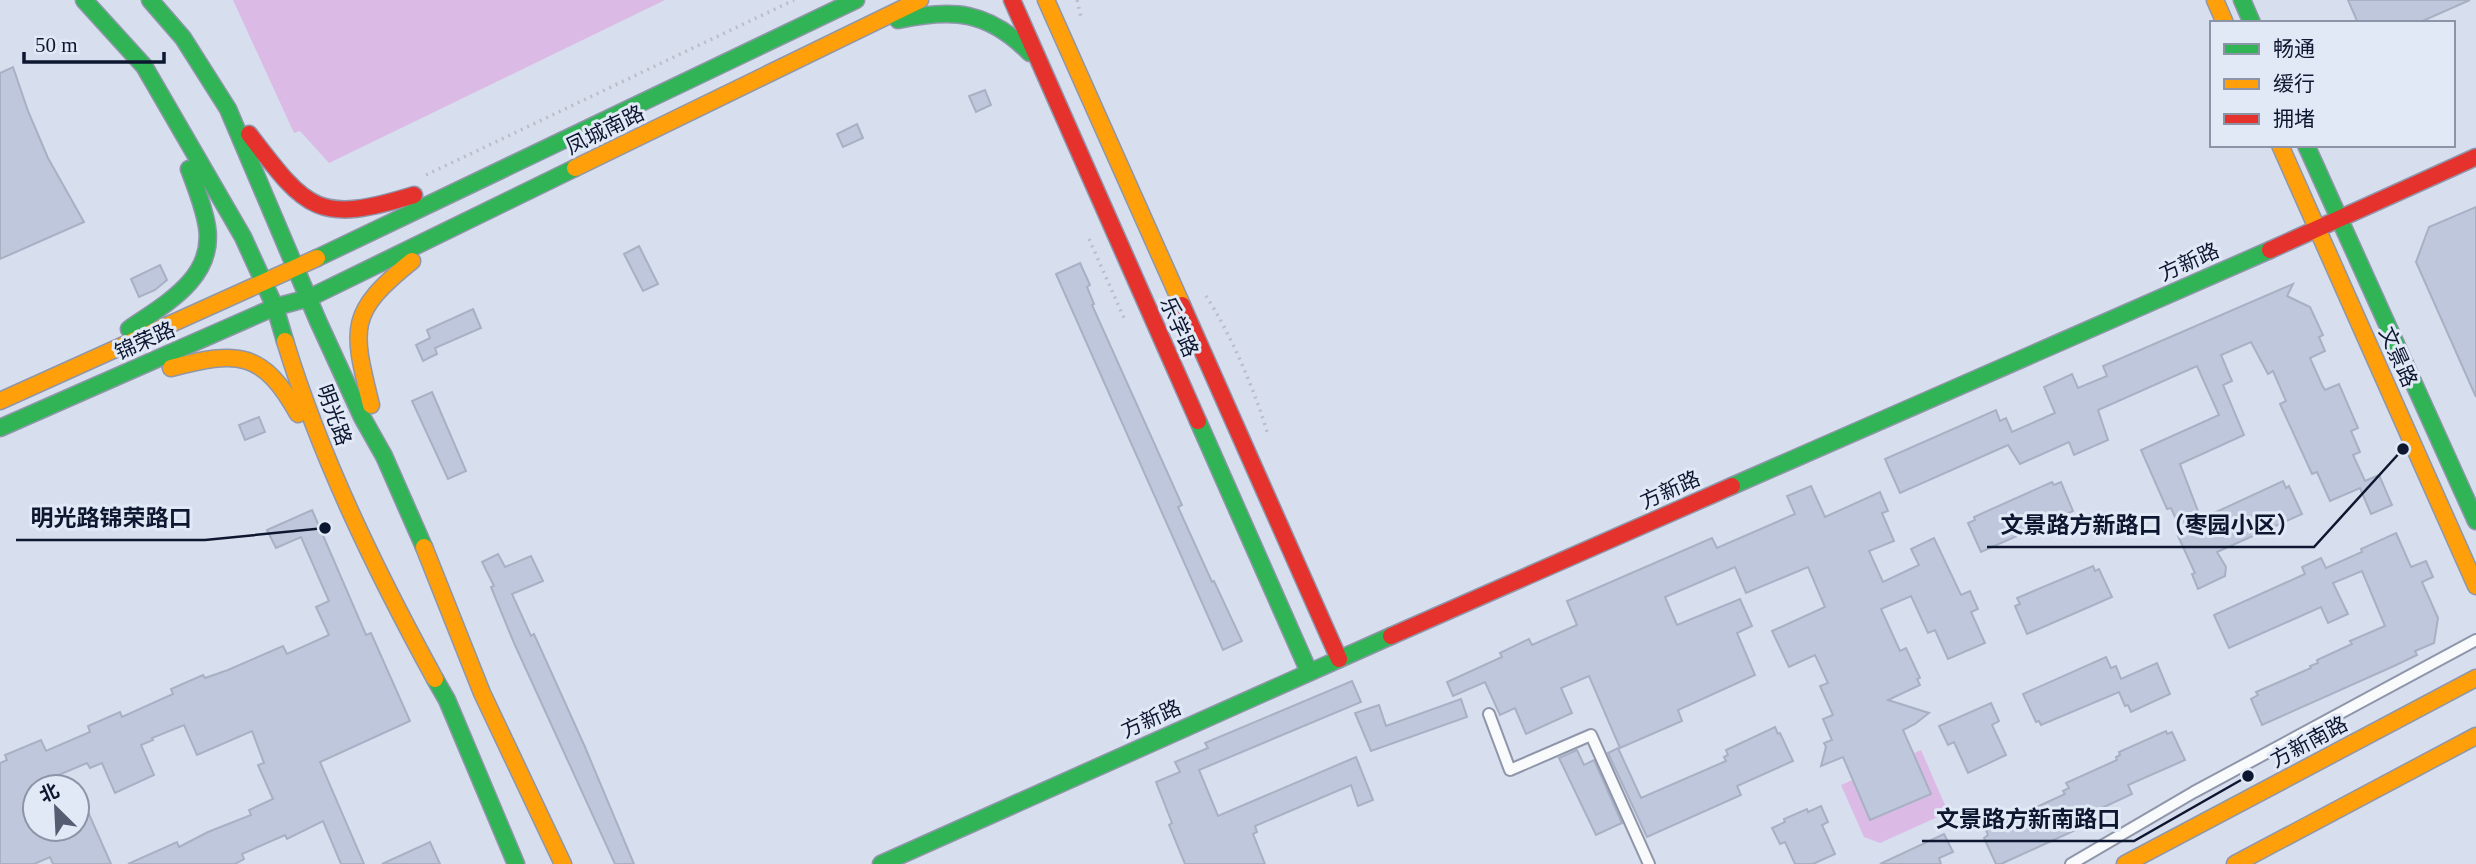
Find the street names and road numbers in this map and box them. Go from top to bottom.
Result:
street label: 凤城南路 [562,101,648,159]
street label: 方新路 [2155,238,2223,286]
street label: 乐学路 [1155,293,1203,361]
street label: 锦荣路 [111,317,179,365]
street label: 文景路 [2374,323,2422,391]
street label: 明光路 [312,381,356,449]
street label: 方新路 [1636,466,1704,514]
street label: 方新路 [1117,695,1185,743]
street label: 方新南路 [2266,712,2352,772]

